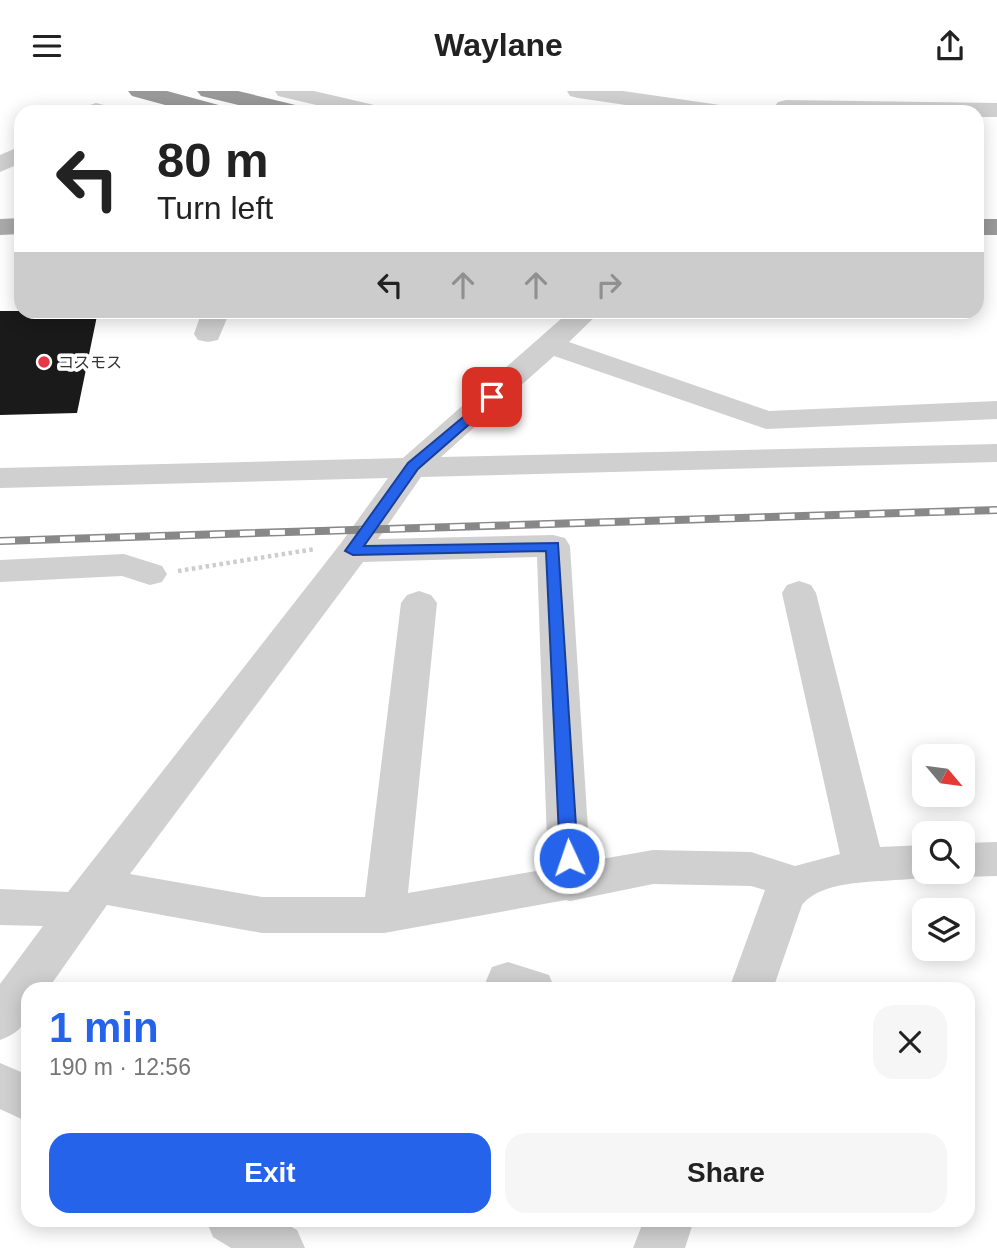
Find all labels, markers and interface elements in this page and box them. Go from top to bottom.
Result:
icon: menu [28,27,66,65]
text: Waylane [434,27,563,63]
icon: share [931,27,969,65]
icon: left [42,133,133,224]
text: 80 m [157,133,269,187]
text: Turn left [157,190,273,226]
icon: left [371,266,409,304]
icon: ahead [444,266,482,304]
icon: ahead [517,266,555,304]
icon: right [590,266,628,304]
marker: コスモス [36,354,52,370]
place label: コスモス [58,354,122,371]
pin [462,367,522,427]
icon: arrive [473,378,511,416]
north arrow [912,744,975,807]
map controls [912,744,975,961]
position arrow [532,821,606,895]
button: search [912,821,975,884]
button: layers [912,898,975,961]
text: 1 min [49,1004,159,1051]
button: close [873,1005,947,1079]
text: 190 m · 12:56 [49,1054,191,1080]
button: Exit [49,1133,491,1213]
button: Share [505,1133,947,1213]

